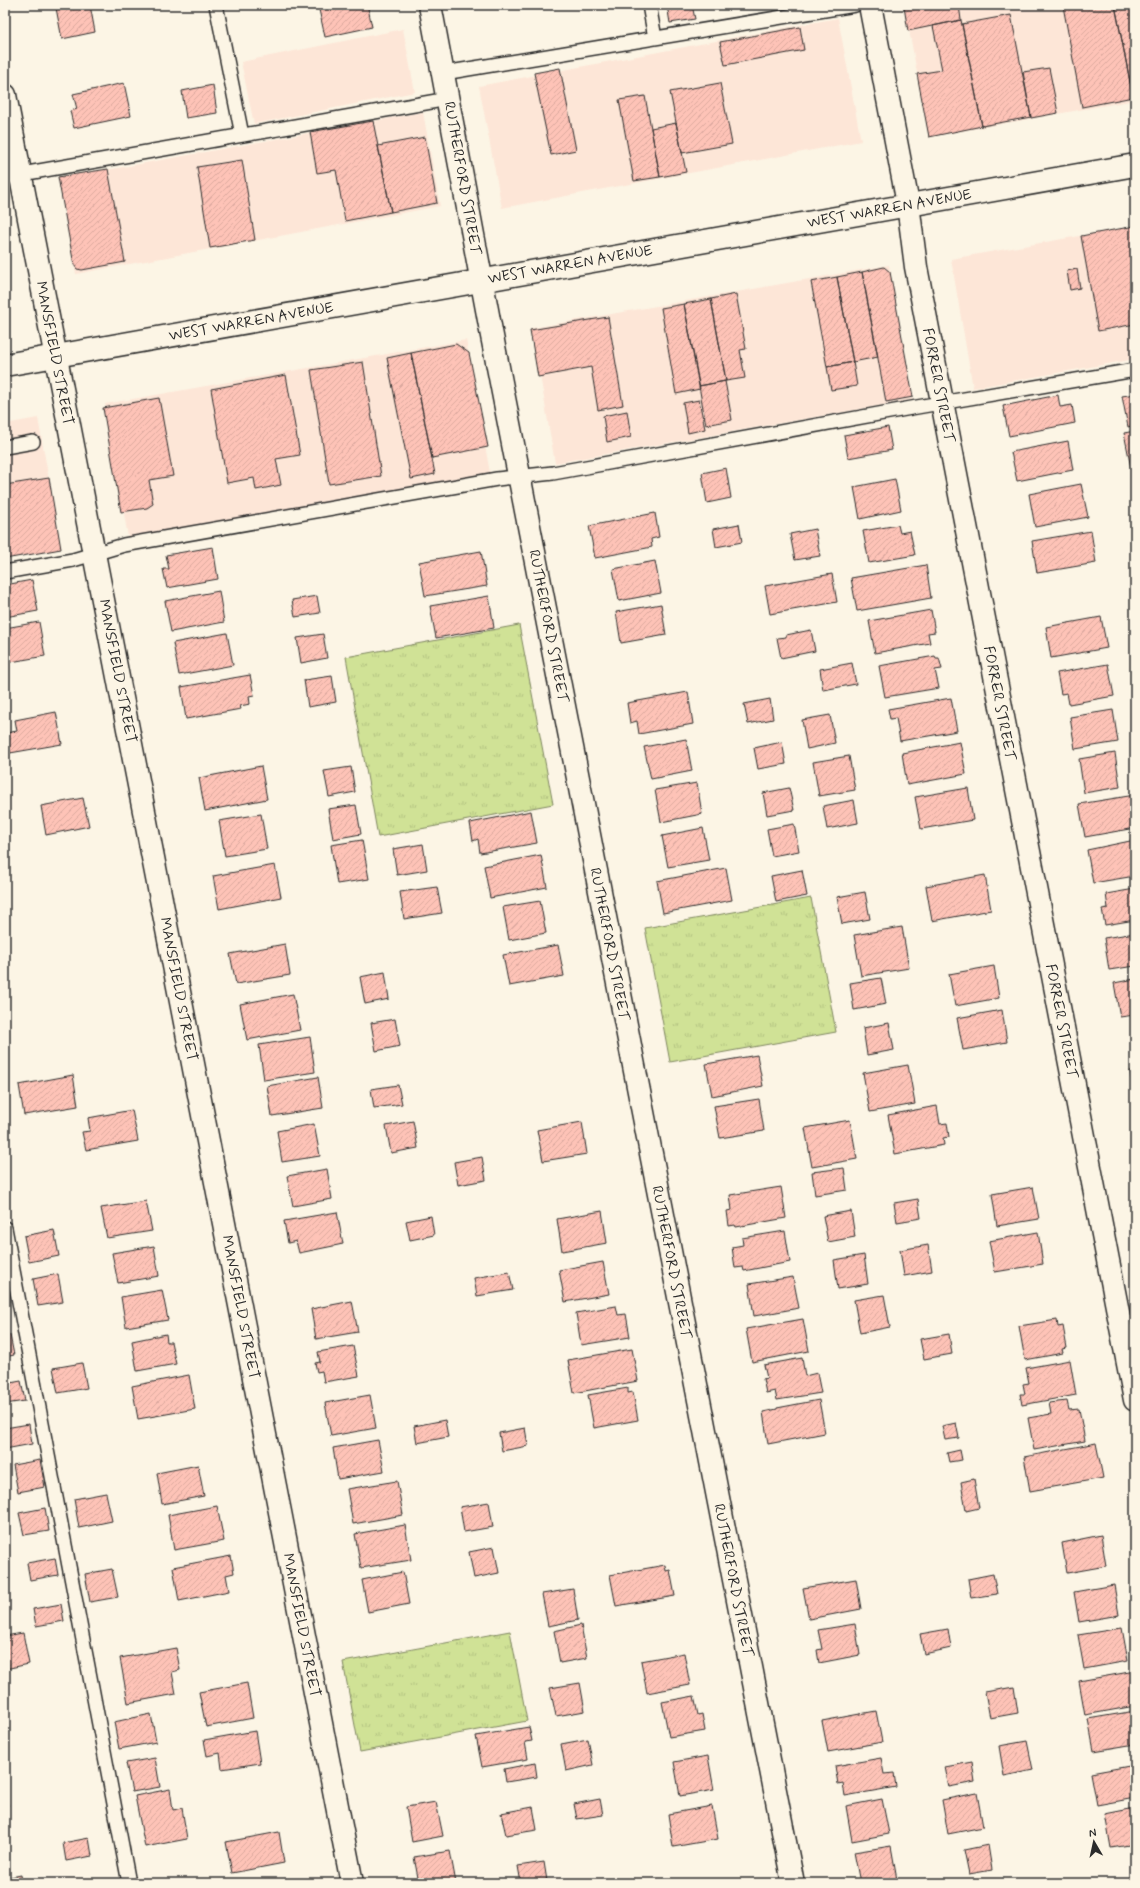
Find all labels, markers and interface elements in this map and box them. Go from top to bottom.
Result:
street label: RUTHERFORD STREET [439,100,485,257]
street label: WEST WARREN AVENUE [805,185,973,233]
street label: WEST WARREN AVENUE [486,241,654,289]
street label: MANSFIELD STREET [30,279,78,427]
street label: WEST WARREN AVENUE [167,298,335,346]
street label: FORRER STREET [917,326,959,445]
street label: RUTHERFORD STREET [523,548,573,705]
street label: MANSFIELD STREET [93,597,141,745]
street label: FORRER STREET [978,644,1020,763]
street label: RUTHERFORD STREET [584,866,634,1023]
street label: MANSFIELD STREET [154,915,202,1063]
street label: FORRER STREET [1040,962,1082,1081]
street label: RUTHERFORD STREET [646,1184,696,1341]
street label: MANSFIELD STREET [216,1233,264,1381]
street label: RUTHERFORD STREET [708,1502,758,1659]
street label: MANSFIELD STREET [277,1551,325,1699]
north arrow [1074,1822,1114,1862]
text: N [1088,1826,1097,1841]

